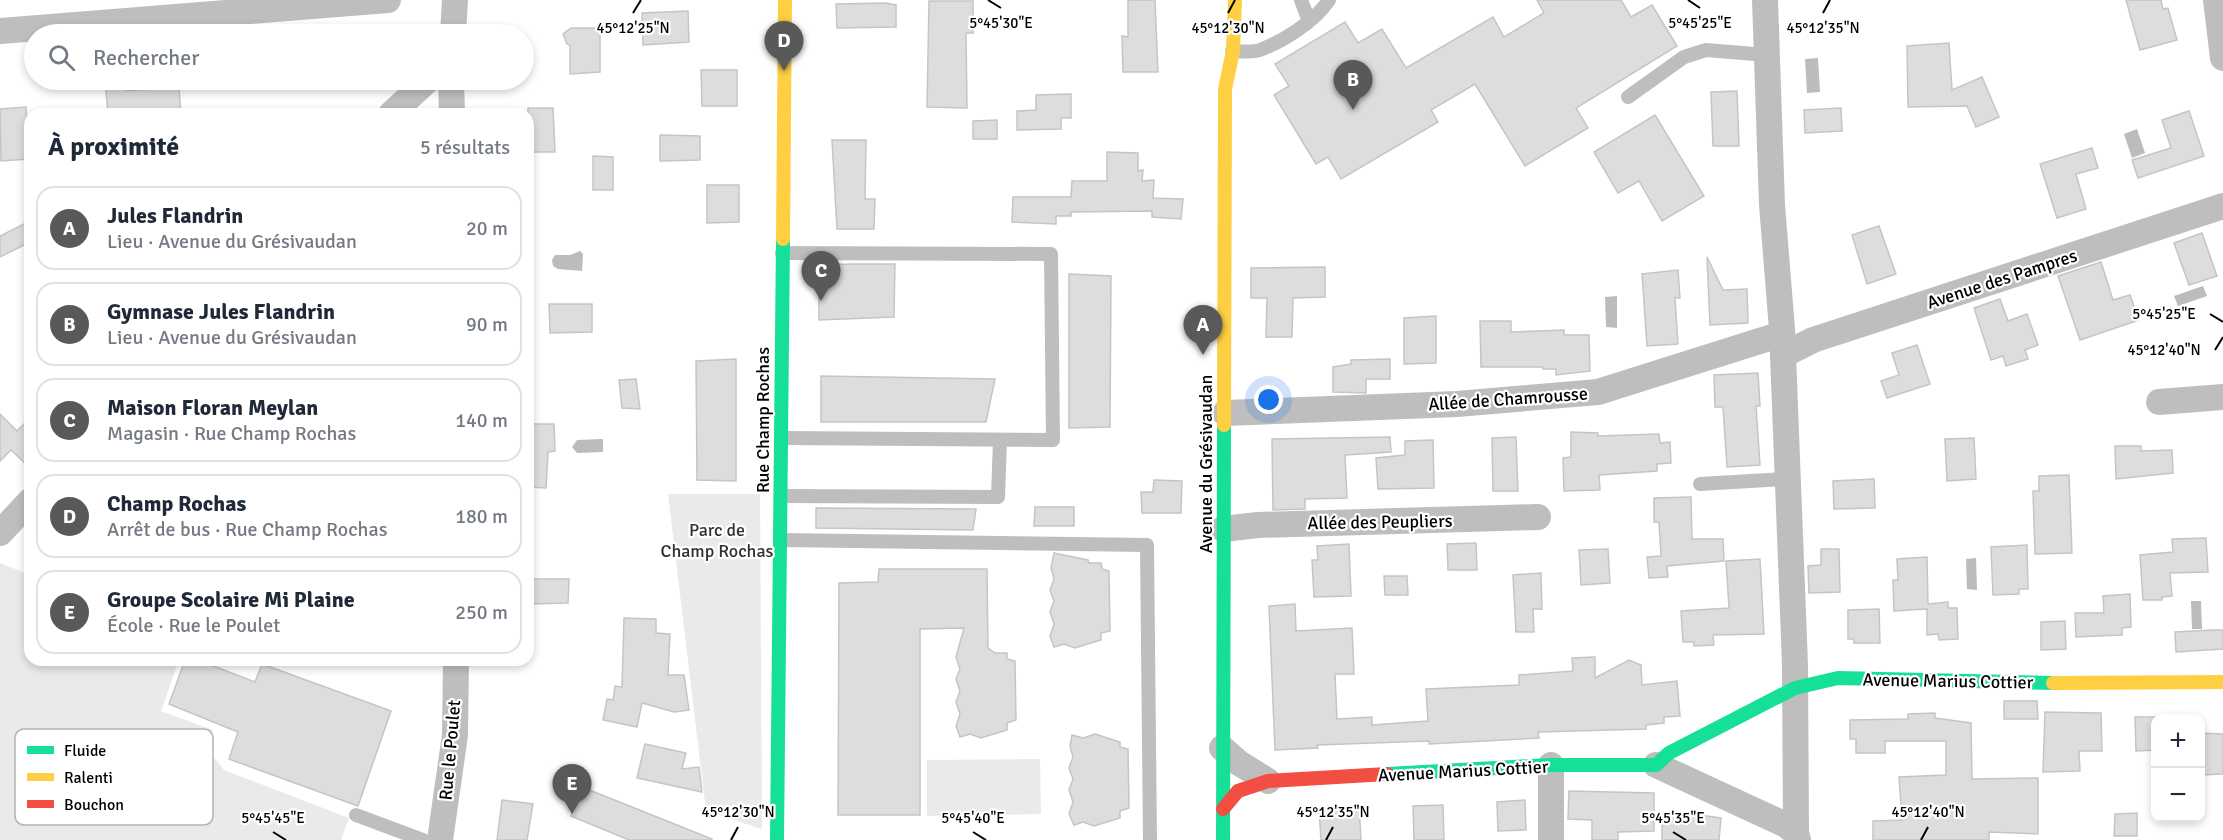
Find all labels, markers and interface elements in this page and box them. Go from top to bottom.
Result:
text: 5°45'30"E [969,14,1033,32]
text: 5°45'25"E [1668,14,1732,32]
text: 45°12'25"N [596,19,670,37]
text: 45°12'30"N [1191,19,1265,37]
text: 45°12'35"N [1786,19,1860,37]
pin: D [764,22,804,71]
search box [24,24,534,90]
icon: search [45,41,78,74]
text: Rechercher [93,44,199,71]
pin: B [1334,60,1372,110]
text: À proximité [48,131,179,163]
text: 5 résultats [420,135,510,160]
text: Jules Flandrin [107,202,243,229]
text: A [63,216,76,241]
text: 20 m [466,216,508,241]
text: Lieu · Avenue du Grésivaudan [107,229,357,254]
street label: Avenue des Pampres [1924,244,2080,314]
pin: C [802,252,840,301]
text: Gymnase Jules Flandrin [107,298,335,325]
text: 5°45'25"E [2132,305,2196,323]
pin: A [1184,306,1222,355]
text: B [63,312,76,337]
text: 90 m [466,312,508,337]
text: Lieu · Avenue du Grésivaudan [107,325,357,350]
text: 45°12'40"N [2127,341,2201,359]
street label: Rue Champ Rochas [752,347,774,493]
street label: Avenue du Grésivaudan [1195,375,1217,553]
street label: Allée de Chamrousse [1427,382,1589,416]
your location [1254,385,1283,414]
text: Maison Floran Meylan [107,394,318,421]
text: C [63,408,76,433]
text: 140 m [455,408,508,433]
text: Magasin · Rue Champ Rochas [107,421,356,446]
text: Champ Rochas [107,490,246,517]
text: D [63,504,76,529]
text: 180 m [455,504,508,529]
street label: Allée des Peupliers [1307,510,1453,534]
text: Arrêt de bus · Rue Champ Rochas [107,517,387,542]
park label: Parc de Champ Rochas [661,519,774,562]
text: Groupe Scolaire Mi Plaine [107,586,355,613]
text: E [64,600,75,625]
text: 250 m [455,600,508,625]
text: École · Rue le Poulet [107,613,280,638]
street label: Avenue Marius Cottier [1863,669,2034,693]
street label: Rue le Poulet [435,699,465,801]
map controls [2151,714,2205,822]
button: + [2151,714,2205,768]
legend [15,729,213,825]
text: Fluide [64,741,106,761]
street label: Avenue Marius Cottier [1377,756,1549,786]
pin: E [552,764,592,814]
text: Ralenti [64,768,113,788]
button: − [2151,768,2205,822]
text: Bouchon [64,795,124,815]
text: 45°12'30"N [701,803,775,821]
text: 45°12'35"N [1296,803,1370,821]
text: 45°12'40"N [1891,803,1965,821]
text: 5°45'45"E [241,809,305,827]
text: 5°45'40"E [941,809,1005,827]
text: 5°45'35"E [1641,809,1705,827]

